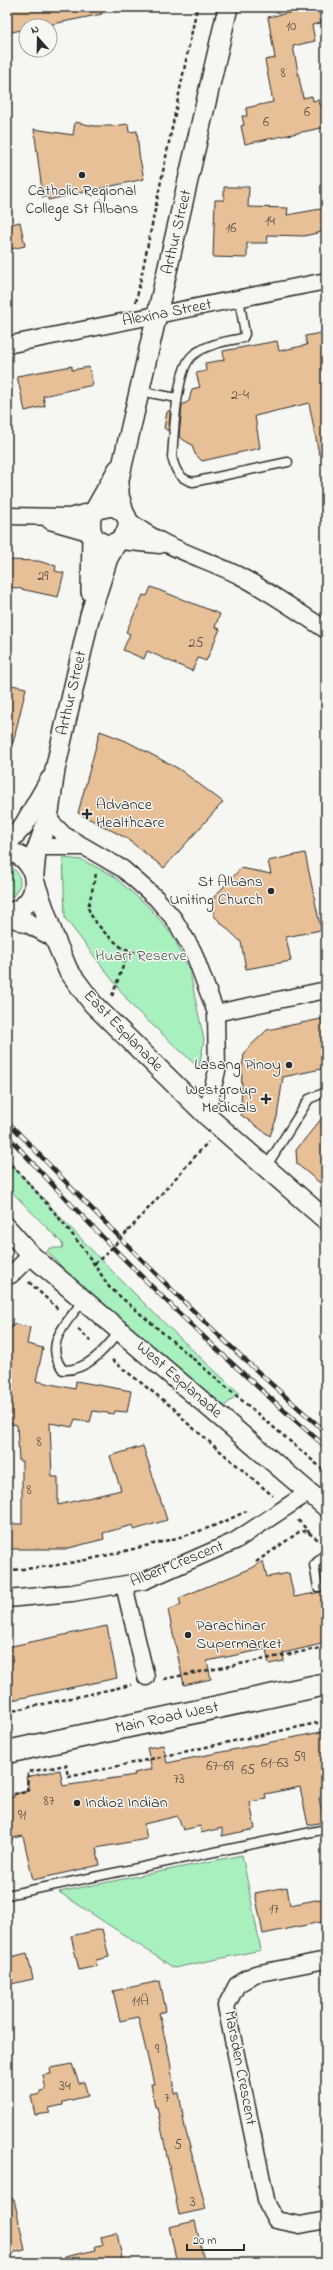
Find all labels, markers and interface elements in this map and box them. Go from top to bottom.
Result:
house number: 10 [286,16,296,37]
north arrow [18,18,58,58]
text: N [29,21,41,38]
house number: 8 [280,63,286,84]
house number: 6 [304,102,310,123]
house number: 6 [263,112,269,133]
marker: Catholic Regional College St Albans [77,170,87,180]
place label: Catholic Regional College St Albans [26,179,138,221]
street label: Arthur Street [156,187,199,277]
house number: 14 [265,211,275,232]
house number: 16 [226,218,236,239]
street label: Alexina Street [120,292,214,333]
house number: 2-4 [231,385,249,406]
house number: 29 [37,566,49,587]
house number: 25 [189,633,203,654]
street label: Arthur Street [51,648,94,738]
place label: Advance Healthcare [96,793,165,835]
marker: Advance Healthcare [81,808,93,820]
place label: St Albans Uniting Church [170,870,263,912]
marker: St Albans Uniting Church [266,886,276,896]
park label: Huart Reserve [95,944,188,968]
street label: East Esplanade [78,985,169,1078]
place label: Lasang Pinoy [194,1053,281,1077]
marker: Lasang Pinoy [284,1060,294,1070]
place label: Westgroup Medicals [186,1078,257,1120]
marker: Westgroup Medicals [260,1093,272,1105]
street label: West Esplanade [131,1336,228,1425]
house number: 8 [36,1432,42,1453]
house number: 8 [26,1480,32,1501]
street label: Albert Crescent [127,1534,228,1594]
place label: Parachinar Supermarket [196,1614,282,1656]
marker: Parachinar Supermarket [183,1630,193,1640]
street label: Main Road West [113,1695,221,1741]
house number: 59 [293,1747,306,1768]
house number: 61-63 [261,1753,289,1774]
house number: 67-69 [206,1756,235,1777]
house number: 65 [241,1760,255,1781]
house number: 73 [173,1769,185,1790]
house number: 87 [43,1791,55,1812]
place label: Indioz Indian [85,1791,168,1815]
marker: Indioz Indian [72,1798,82,1808]
house number: 91 [18,1805,27,1826]
house number: 17 [269,1899,279,1920]
house number: 11A [131,1991,149,2012]
street label: Marsden Crescent [217,2009,263,2128]
house number: 9 [155,2039,160,2060]
house number: 34 [59,2076,71,2097]
house number: 7 [164,2088,170,2109]
house number: 5 [174,2135,182,2156]
house number: 3 [190,2192,196,2213]
scale bar [187,2226,244,2252]
text: 20 m [193,2232,216,2250]

